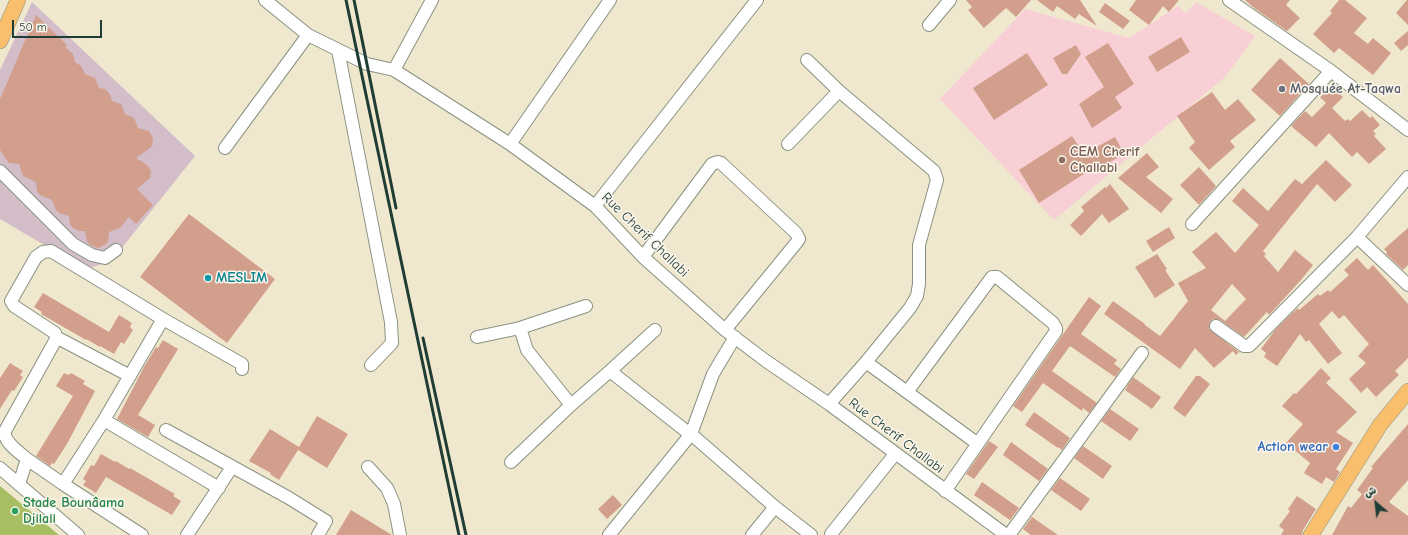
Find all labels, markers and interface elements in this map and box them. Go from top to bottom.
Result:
scale bar [14,12,104,38]
text: 50 m [19,20,47,34]
place label: Mosquée At-Taqwa [1290,81,1401,97]
marker: Mosquée At-Taqwa [1277,84,1287,94]
place label: CEM Cherif Challabi [1070,144,1139,176]
marker: CEM Cherif Challabi [1057,155,1067,165]
street label: Rue Cherif Challabi [598,189,692,281]
place label: MESLIM [216,270,267,286]
marker: MESLIM [203,273,213,283]
street label: Rue Cherif Challabi [845,395,947,477]
place label: Action wear [1258,439,1328,455]
marker: Action wear [1331,442,1341,452]
north arrow [1356,483,1396,523]
text: ش [1362,483,1379,501]
place label: Stade Bounâama Djilali [23,495,124,528]
marker: Stade Bounâama Djilali [10,506,20,516]

